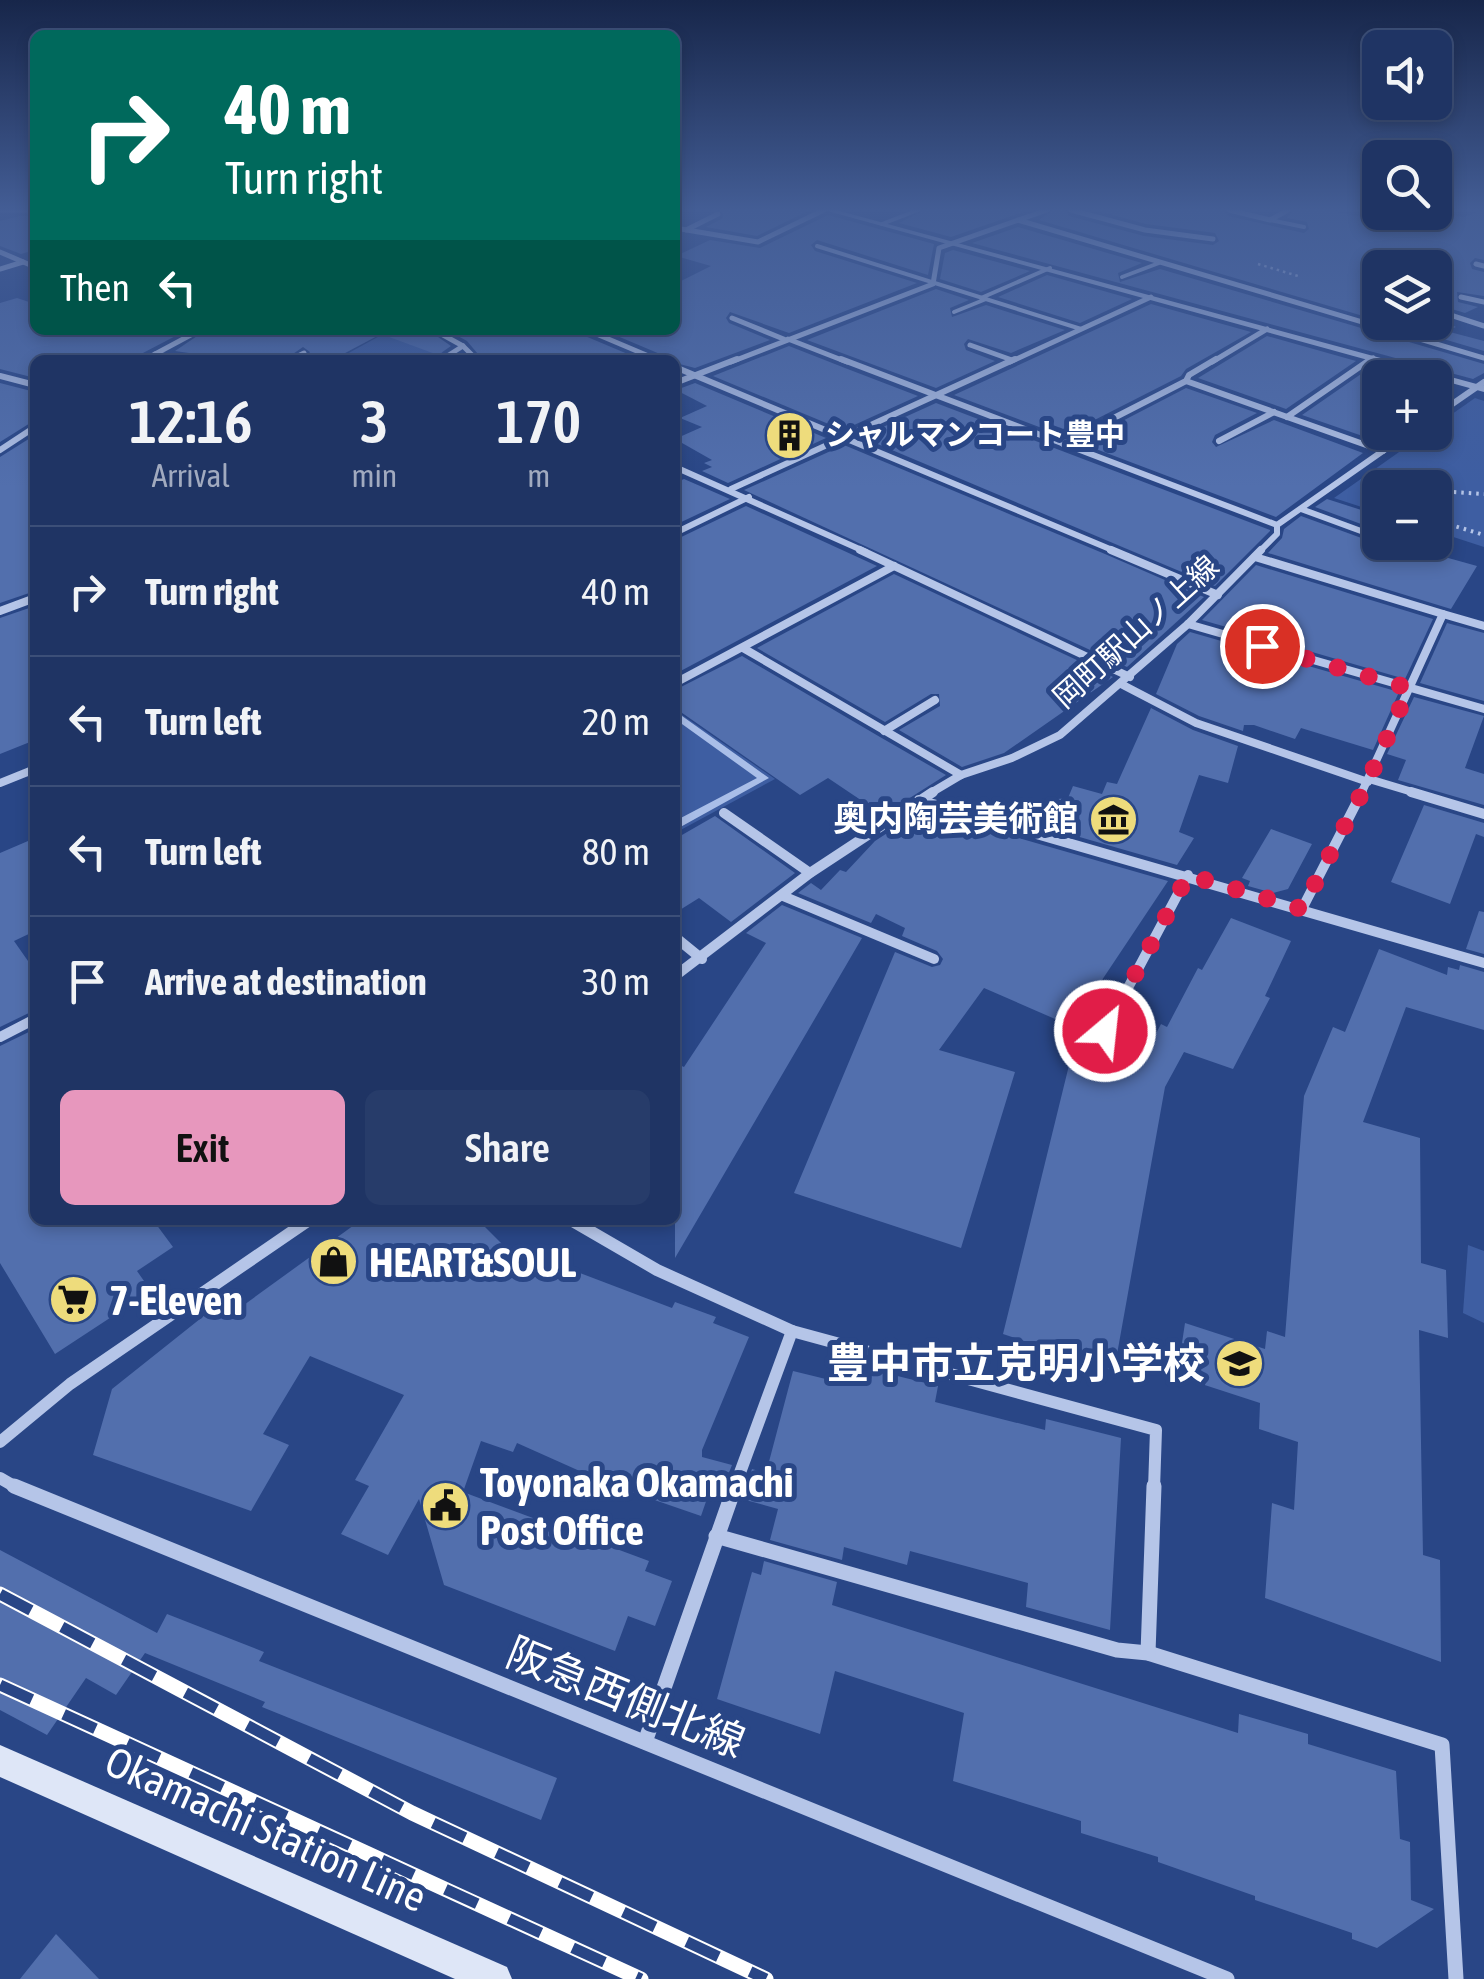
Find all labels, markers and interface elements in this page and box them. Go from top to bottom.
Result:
map controls [1362,30,1452,560]
button: sound [1362,30,1452,120]
text: 40 m [225,69,351,149]
icon: right [60,70,190,200]
button: search [1362,140,1452,230]
text: Turn right [225,152,383,204]
button: layers [1362,250,1452,340]
icon: left [150,260,205,315]
text: Then [60,266,130,309]
button: + [1362,360,1452,450]
text: 12:16 [129,387,252,456]
text: 3 [360,387,389,456]
text: 170 [496,387,581,456]
building icon: シャルマンコート豊中 [764,409,816,461]
place label: シャルマンコート豊中 [825,417,1125,451]
text: Arrival [152,457,230,494]
text: min [351,457,397,494]
text: m [527,457,550,494]
button: − [1362,470,1452,560]
street label: 岡町駅山ノ上線 [1046,548,1225,714]
icon: right [60,564,115,619]
text: Turn right [145,570,279,613]
text: 40 m [582,570,650,613]
pin [1220,604,1305,689]
icon: arrive [1235,619,1290,674]
icon: left [60,694,115,749]
text: Turn left [145,700,261,743]
text: 20 m [582,700,650,743]
museum icon: 奥内陶芸美術館 [1087,793,1139,845]
place label: 奥内陶芸美術館 [833,798,1078,838]
icon: left [60,824,115,879]
text: Turn left [145,830,261,873]
text: 80 m [582,830,650,873]
icon: arrive [60,954,115,1009]
text: Arrive at destination [145,960,427,1003]
text: 30 m [582,960,650,1003]
position arrow [1053,979,1157,1083]
button: Exit [60,1090,345,1205]
button: Share [365,1090,650,1205]
shop icon: HEART&SOUL [308,1236,360,1288]
place label: HEART&SOUL [369,1238,576,1286]
supermarket icon: 7-Eleven [48,1274,100,1326]
place label: 7-Eleven [109,1276,243,1324]
school or university icon: 豊中市立克明小学校 [1214,1337,1266,1389]
place label: 豊中市立克明小学校 [827,1339,1205,1387]
place label: Toyonaka Okamachi Post Office [480,1458,793,1554]
public building icon: Toyonaka Okamachi Post Office [419,1480,471,1532]
street label: 阪急西側北線 [500,1628,752,1766]
street label: Okamachi Station Line [98,1737,434,1921]

